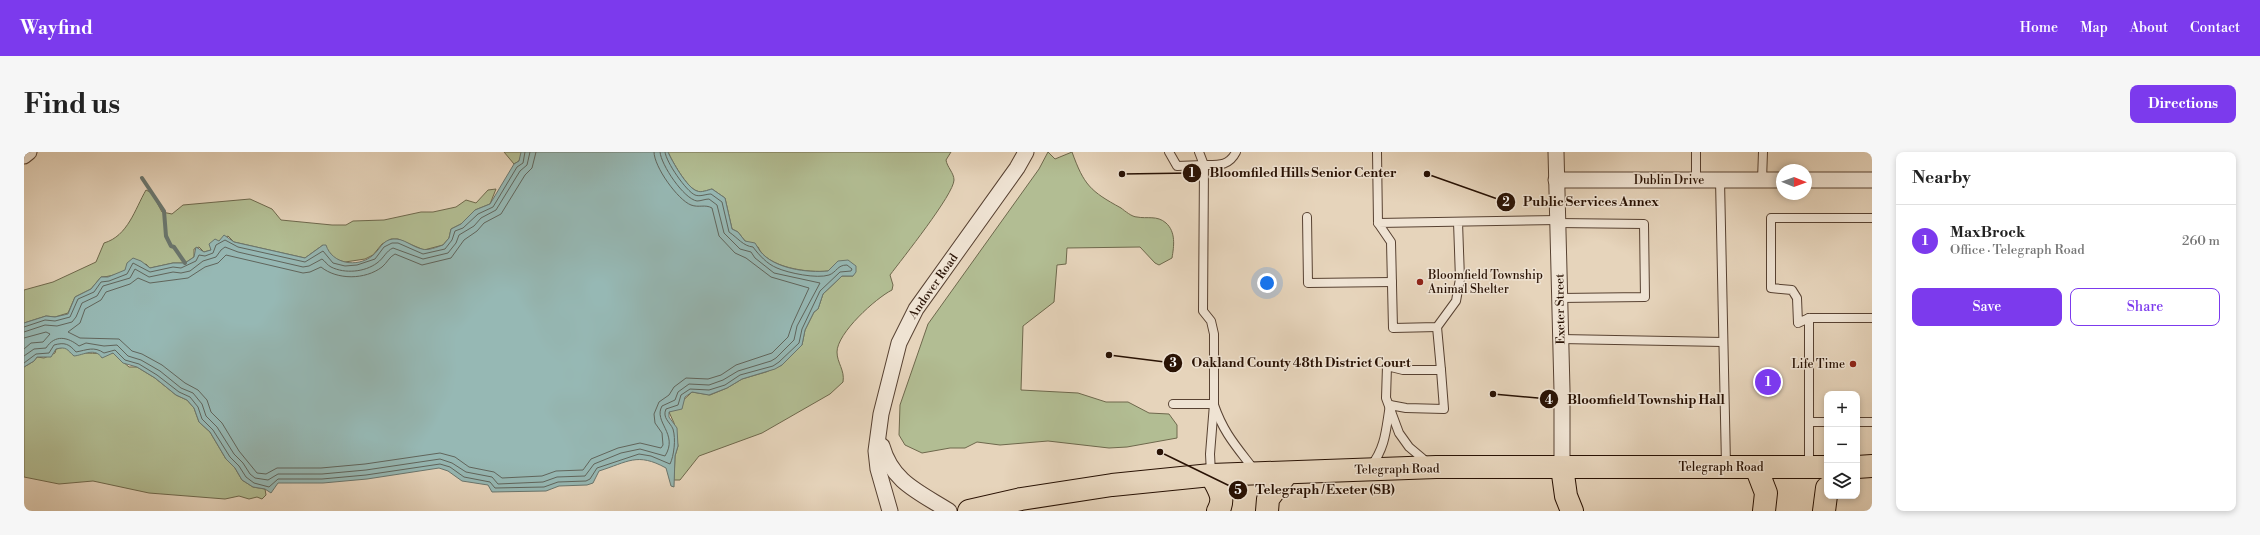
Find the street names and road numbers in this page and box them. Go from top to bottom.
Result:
street label: Dublin Drive [1634,173,1704,188]
street label: Andover Road [905,251,961,323]
street label: Exeter Street [1552,273,1569,344]
street label: Telegraph Road [1678,460,1764,475]
street label: Telegraph Road [1354,461,1440,478]

